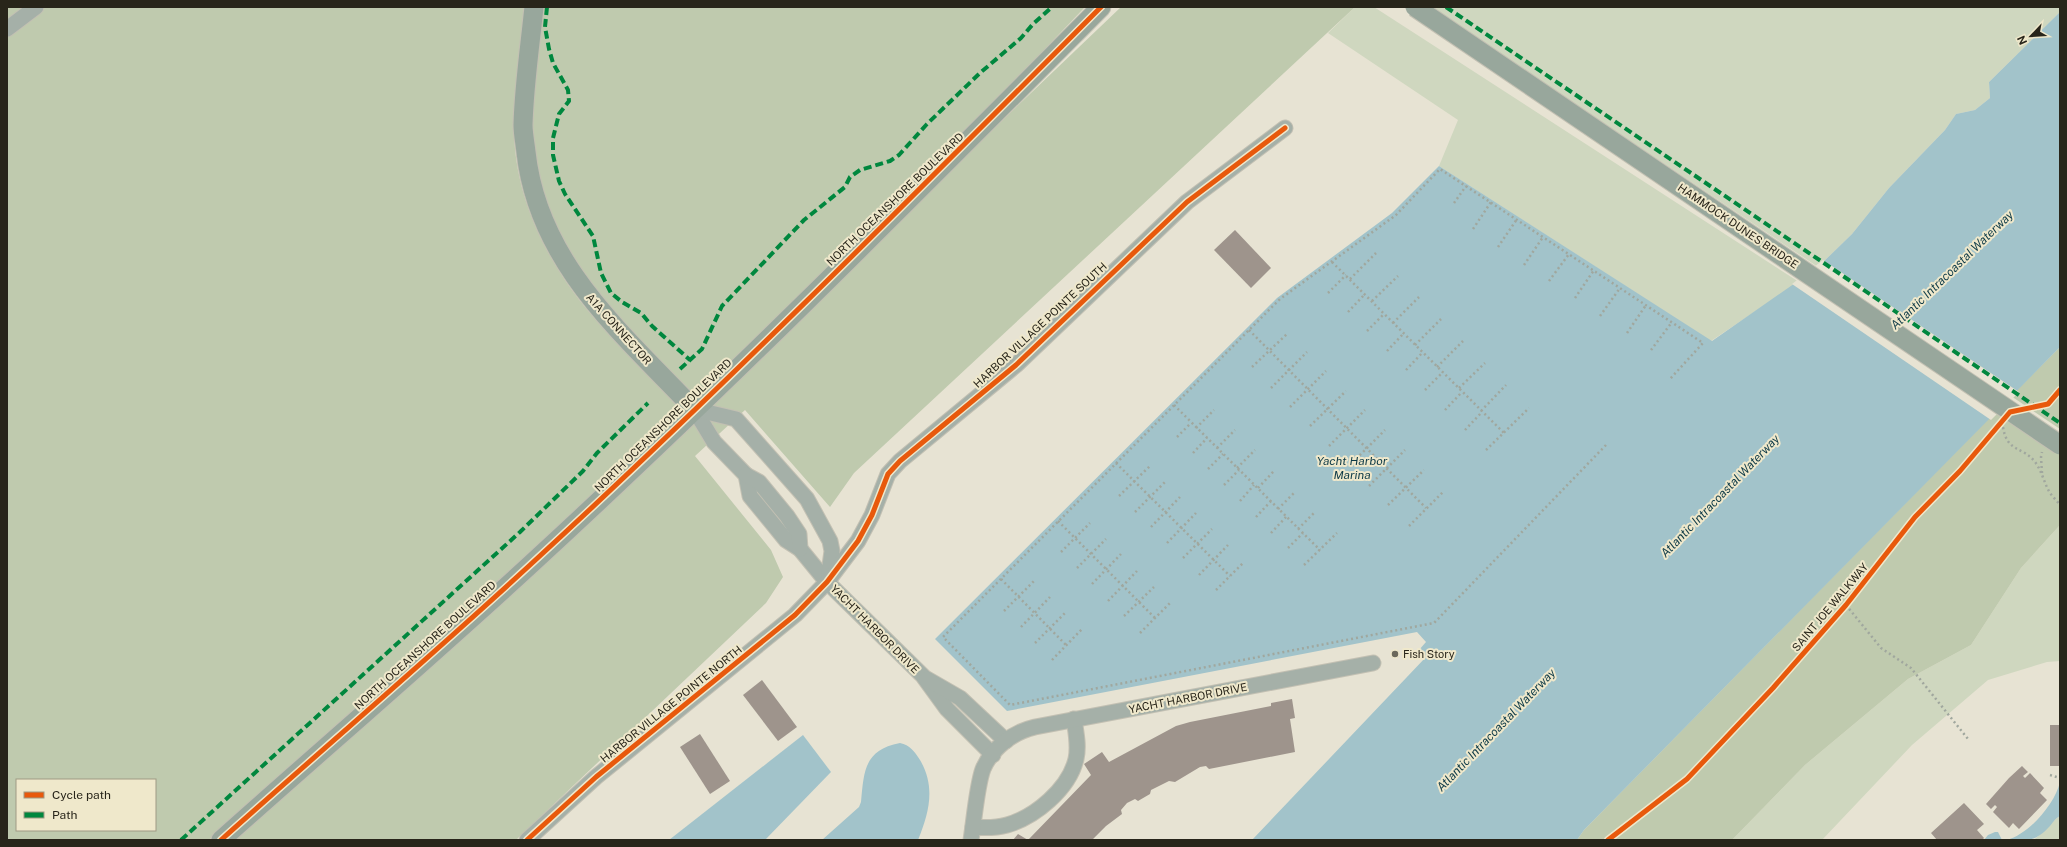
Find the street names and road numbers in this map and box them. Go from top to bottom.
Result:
street label: NORTH OCEANSHORE BOULEVARD [824,130,966,268]
street label: HAMMOCK DUNES BRIDGE [1676,181,1801,271]
street label: HARBOR VILLAGE POINTE SOUTH [971,260,1109,390]
street label: A1A CONNECTOR [584,291,654,367]
street label: NORTH OCEANSHORE BOULEVARD [592,356,734,494]
street label: SAINT JOE WALKWAY [1790,560,1871,653]
street label: NORTH OCEANSHORE BOULEVARD [352,578,498,712]
street label: YACHT HARBOR DRIVE [828,582,922,676]
street label: HARBOR VILLAGE POINTE NORTH [598,643,744,765]
street label: YACHT HARBOR DRIVE [1128,681,1248,715]

